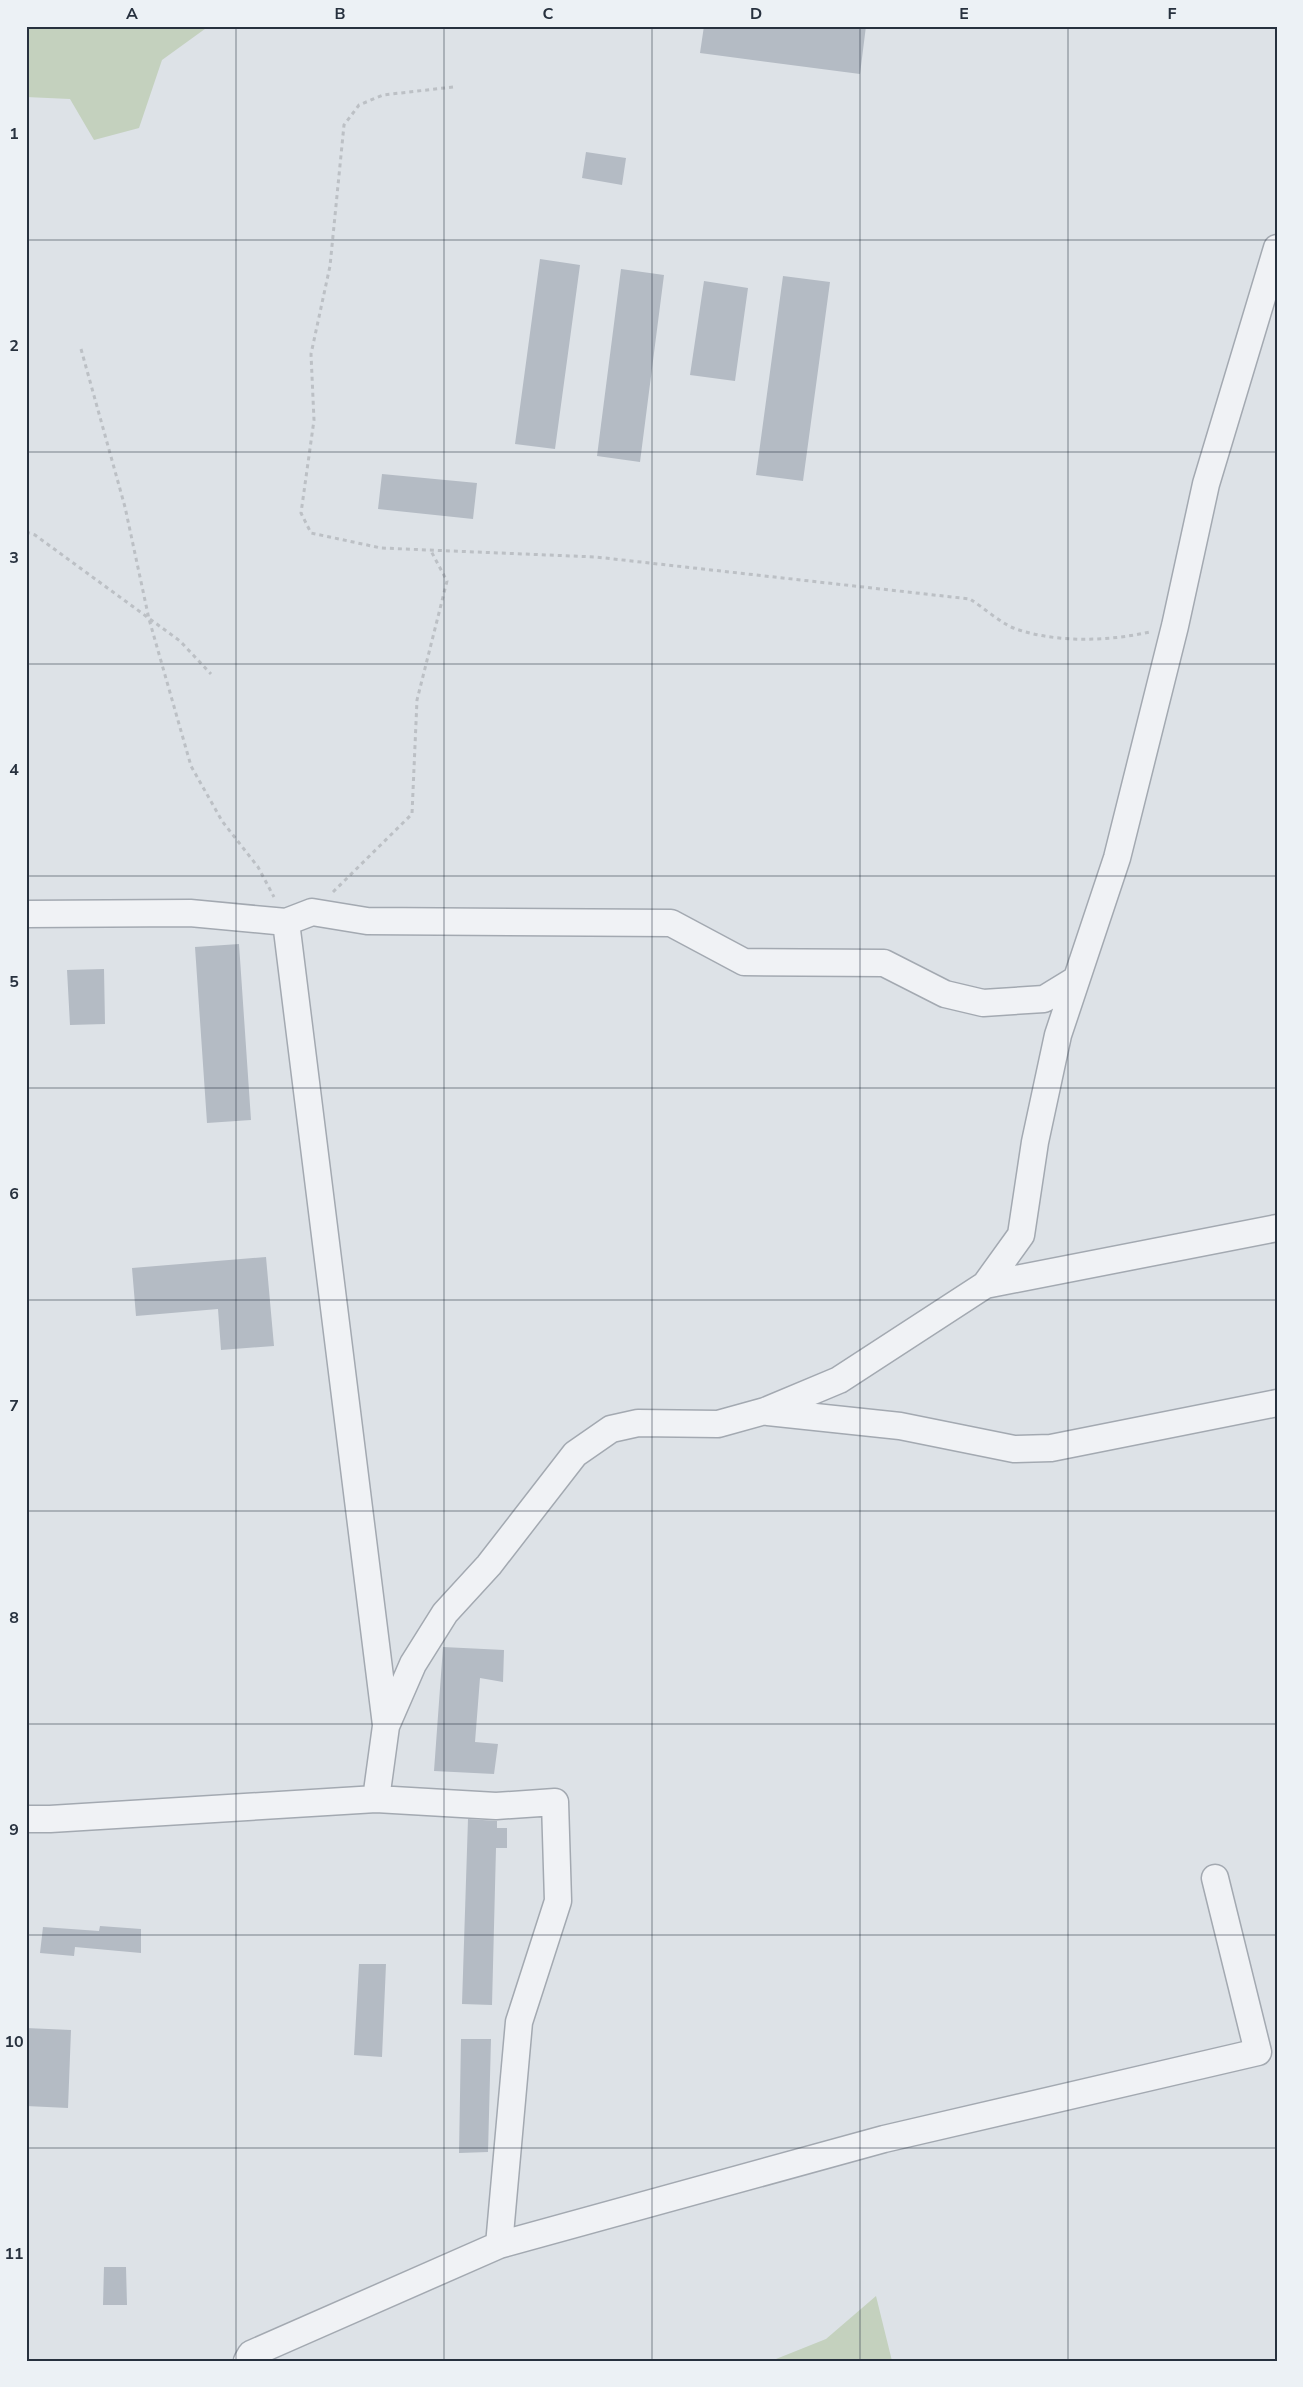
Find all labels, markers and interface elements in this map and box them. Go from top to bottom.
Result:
text: A [126,3,138,25]
text: B [334,3,346,25]
text: C [543,3,554,25]
text: D [750,3,762,25]
text: E [959,3,969,25]
text: F [1168,3,1177,25]
text: 1 [9,123,19,145]
text: 2 [9,335,19,357]
text: 3 [9,547,19,569]
text: 4 [9,759,19,781]
text: 5 [9,971,19,993]
text: 6 [9,1183,19,1205]
text: 7 [9,1395,19,1417]
text: 8 [9,1607,19,1629]
text: 9 [9,1819,19,1841]
text: 10 [4,2031,24,2053]
text: 11 [4,2243,24,2265]

